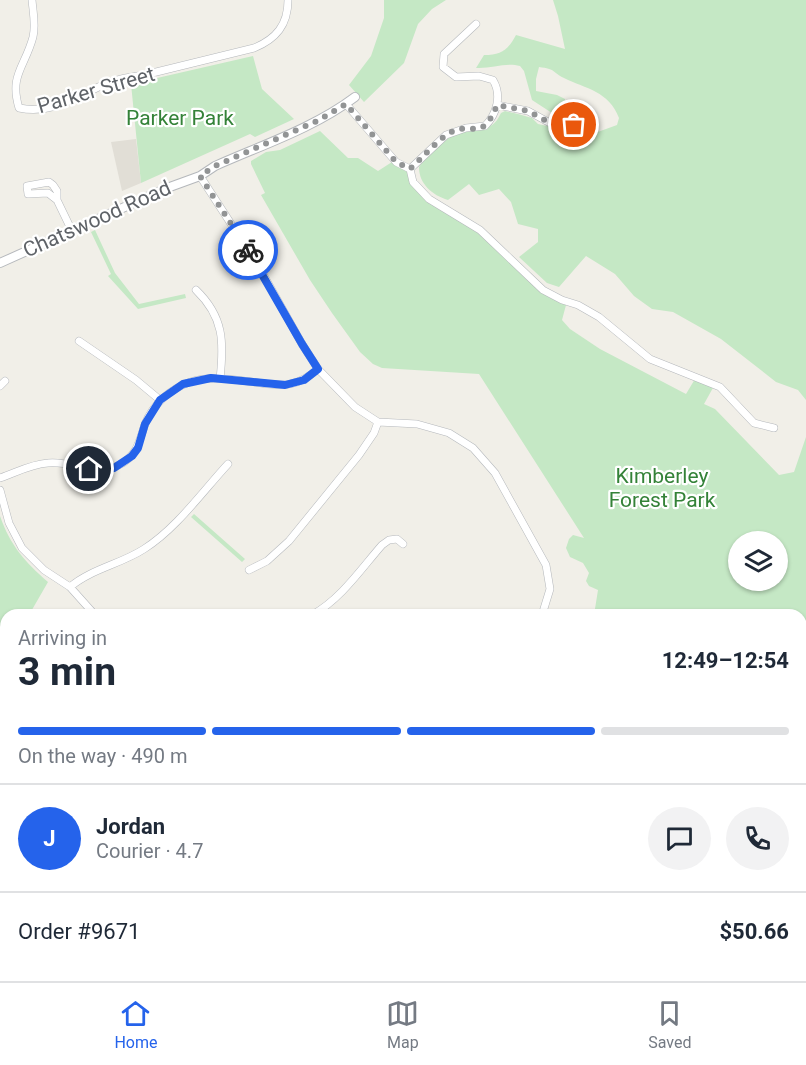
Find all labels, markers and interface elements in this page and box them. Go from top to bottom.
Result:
street label: Parker Street [35,62,158,118]
pin [548,99,599,150]
park label: Parker Park [126,106,234,130]
icon: bag [557,108,590,141]
street label: Chatswood Road [19,176,175,262]
courier [218,220,278,280]
icon: bike [232,234,265,267]
pin [63,443,114,494]
icon: home [72,452,105,485]
park label: Kimberley Forest Park [609,464,716,512]
map controls [728,531,788,591]
button: layers [728,531,788,591]
text: Arriving in [18,626,107,650]
text: 12:49–12:54 [662,648,789,673]
text: 3 min [18,649,116,695]
text: On the way · 490 m [18,744,187,768]
button: chat [648,807,711,870]
button: phone [726,807,789,870]
text: Jordan [96,814,165,839]
text: J [43,826,56,851]
text: Courier · 4.7 [96,839,203,863]
text: Order #9671 [18,919,140,944]
text: $50.66 [720,919,789,944]
tab: Home [114,997,158,1052]
tab: Map [386,997,419,1052]
tab: Saved [648,997,692,1052]

